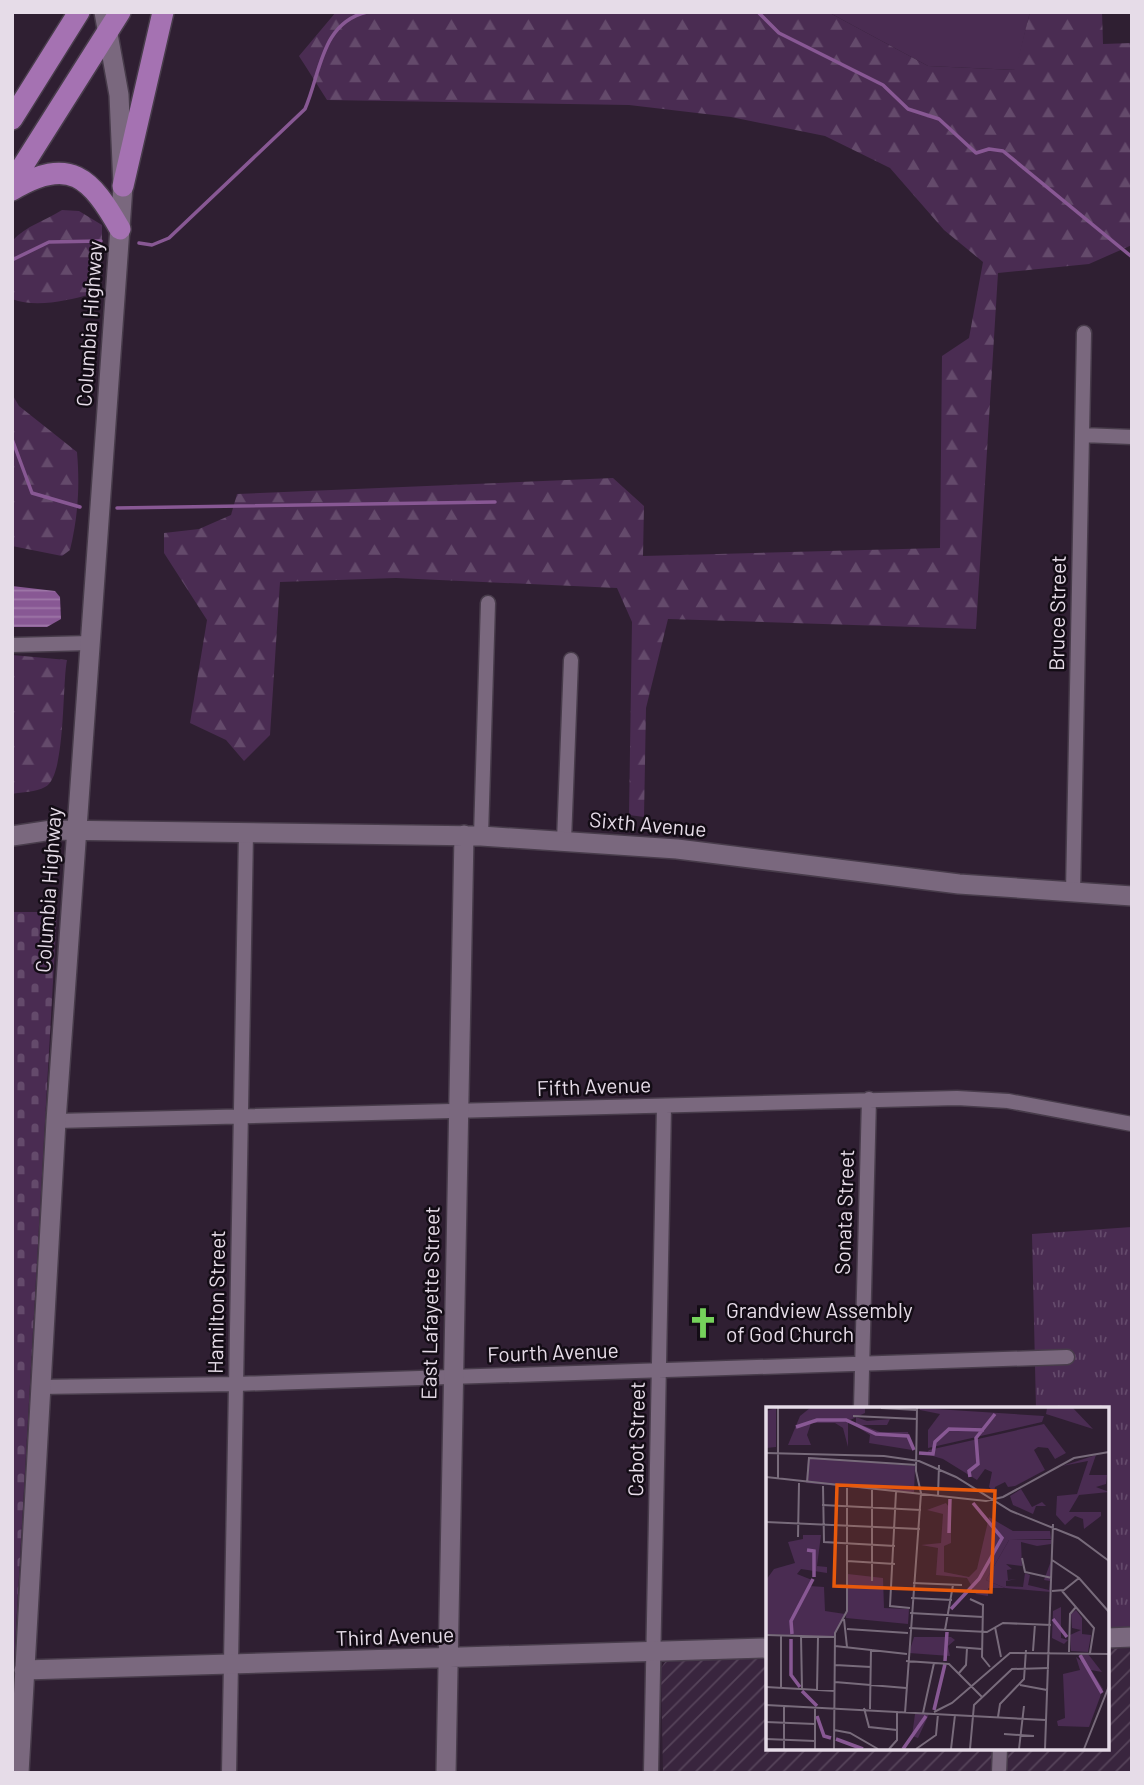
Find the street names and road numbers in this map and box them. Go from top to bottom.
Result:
street label: Columbia Highway [70,240,107,408]
street label: Bruce Street [1043,555,1070,671]
street label: Columbia Highway [29,806,66,974]
street label: Sixth Avenue [588,806,708,841]
street label: Fifth Avenue [536,1071,652,1100]
street label: Sonata Street [829,1149,858,1275]
street label: East Lafayette Street [415,1206,444,1400]
street label: Hamilton Street [202,1230,229,1374]
street label: Fourth Avenue [487,1337,619,1366]
street label: Cabot Street [622,1381,649,1497]
street label: Third Avenue [335,1621,455,1650]

